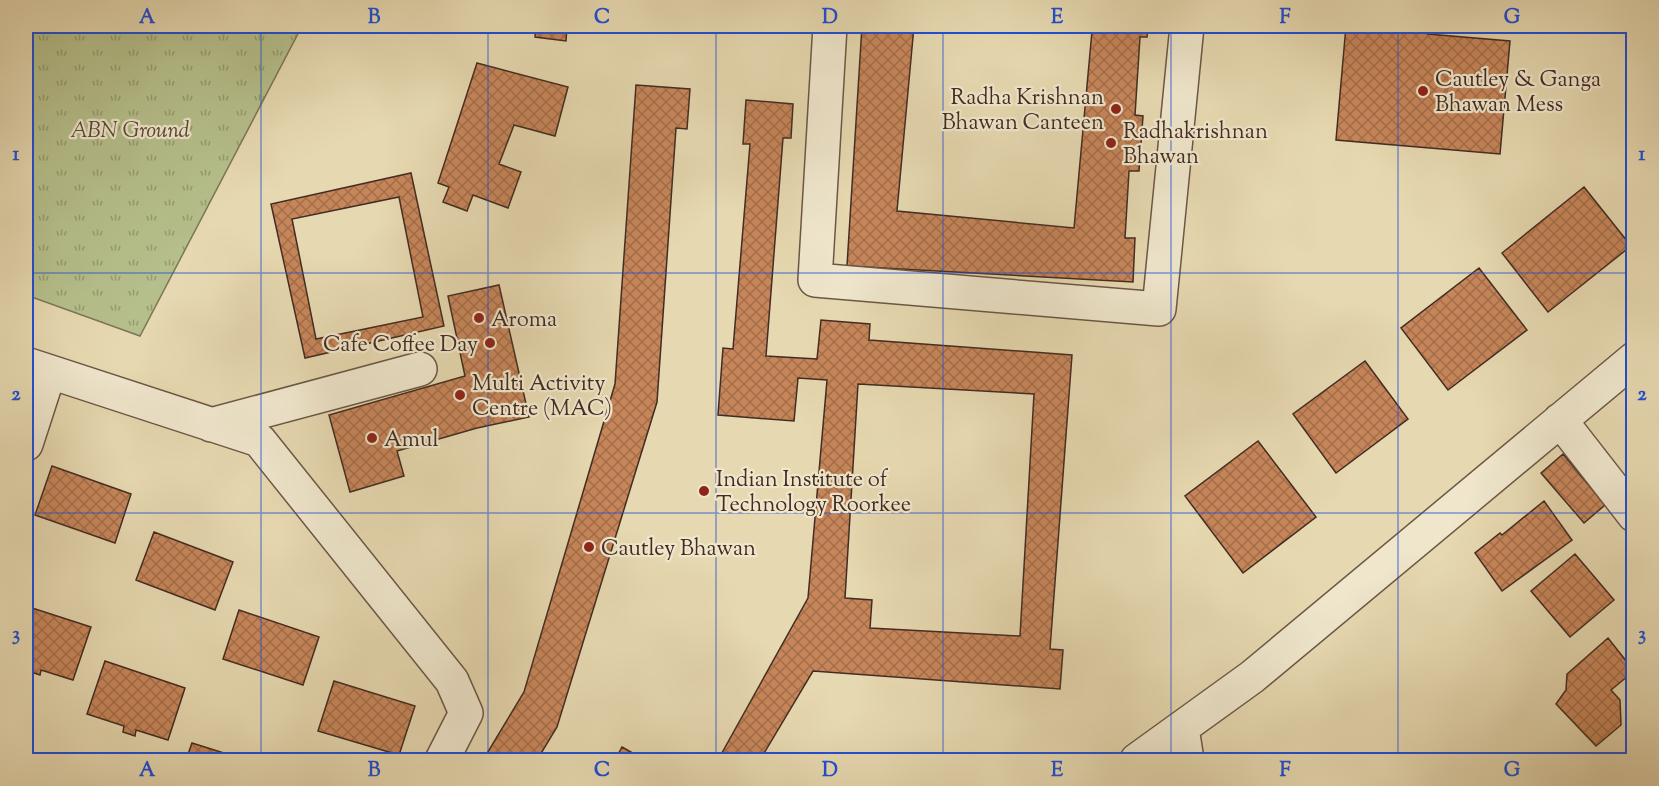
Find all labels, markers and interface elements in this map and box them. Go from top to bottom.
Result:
text: A [139,4,156,33]
text: B [368,4,381,33]
text: C [594,4,610,33]
text: D [822,4,838,33]
text: E [1051,4,1064,33]
text: F [1279,4,1291,33]
text: G [1504,4,1521,33]
place label: Cautley & Ganga Bhawan Mess [1435,65,1601,122]
place label: Radha Krishnan Bhawan Canteen [942,83,1104,140]
marker: Cautley & Ganga Bhawan Mess [1416,84,1430,98]
marker: Radha Krishnan Bhawan Canteen [1109,102,1123,116]
park label: ABN Ground [70,116,190,148]
place label: Radhakrishnan Bhawan [1123,117,1268,174]
marker: Radhakrishnan Bhawan [1104,136,1118,150]
text: 1 [13,141,20,170]
text: 1 [1639,141,1646,170]
place label: Aroma [491,305,557,337]
marker: Aroma [472,311,486,325]
place label: Cafe Coffee Day [323,330,478,362]
marker: Cafe Coffee Day [483,336,497,350]
place label: Multi Activity Centre (MAC) [472,369,612,426]
text: 2 [11,381,21,410]
text: 2 [1637,381,1647,410]
marker: Multi Activity Centre (MAC) [453,388,467,402]
place label: Amul [384,425,439,457]
marker: Amul [365,431,379,445]
place label: Indian Institute of Technology Roorkee [716,465,911,522]
marker: Indian Institute of Technology Roorkee [697,484,711,498]
place label: Cautley Bhawan [601,534,756,566]
marker: Cautley Bhawan [582,540,596,554]
text: 3 [12,621,20,650]
text: 3 [1638,621,1646,650]
text: A [139,757,156,786]
text: B [368,757,381,786]
text: C [594,757,610,786]
text: D [822,757,838,786]
text: E [1051,757,1064,786]
text: F [1279,757,1291,786]
text: G [1504,757,1521,786]

